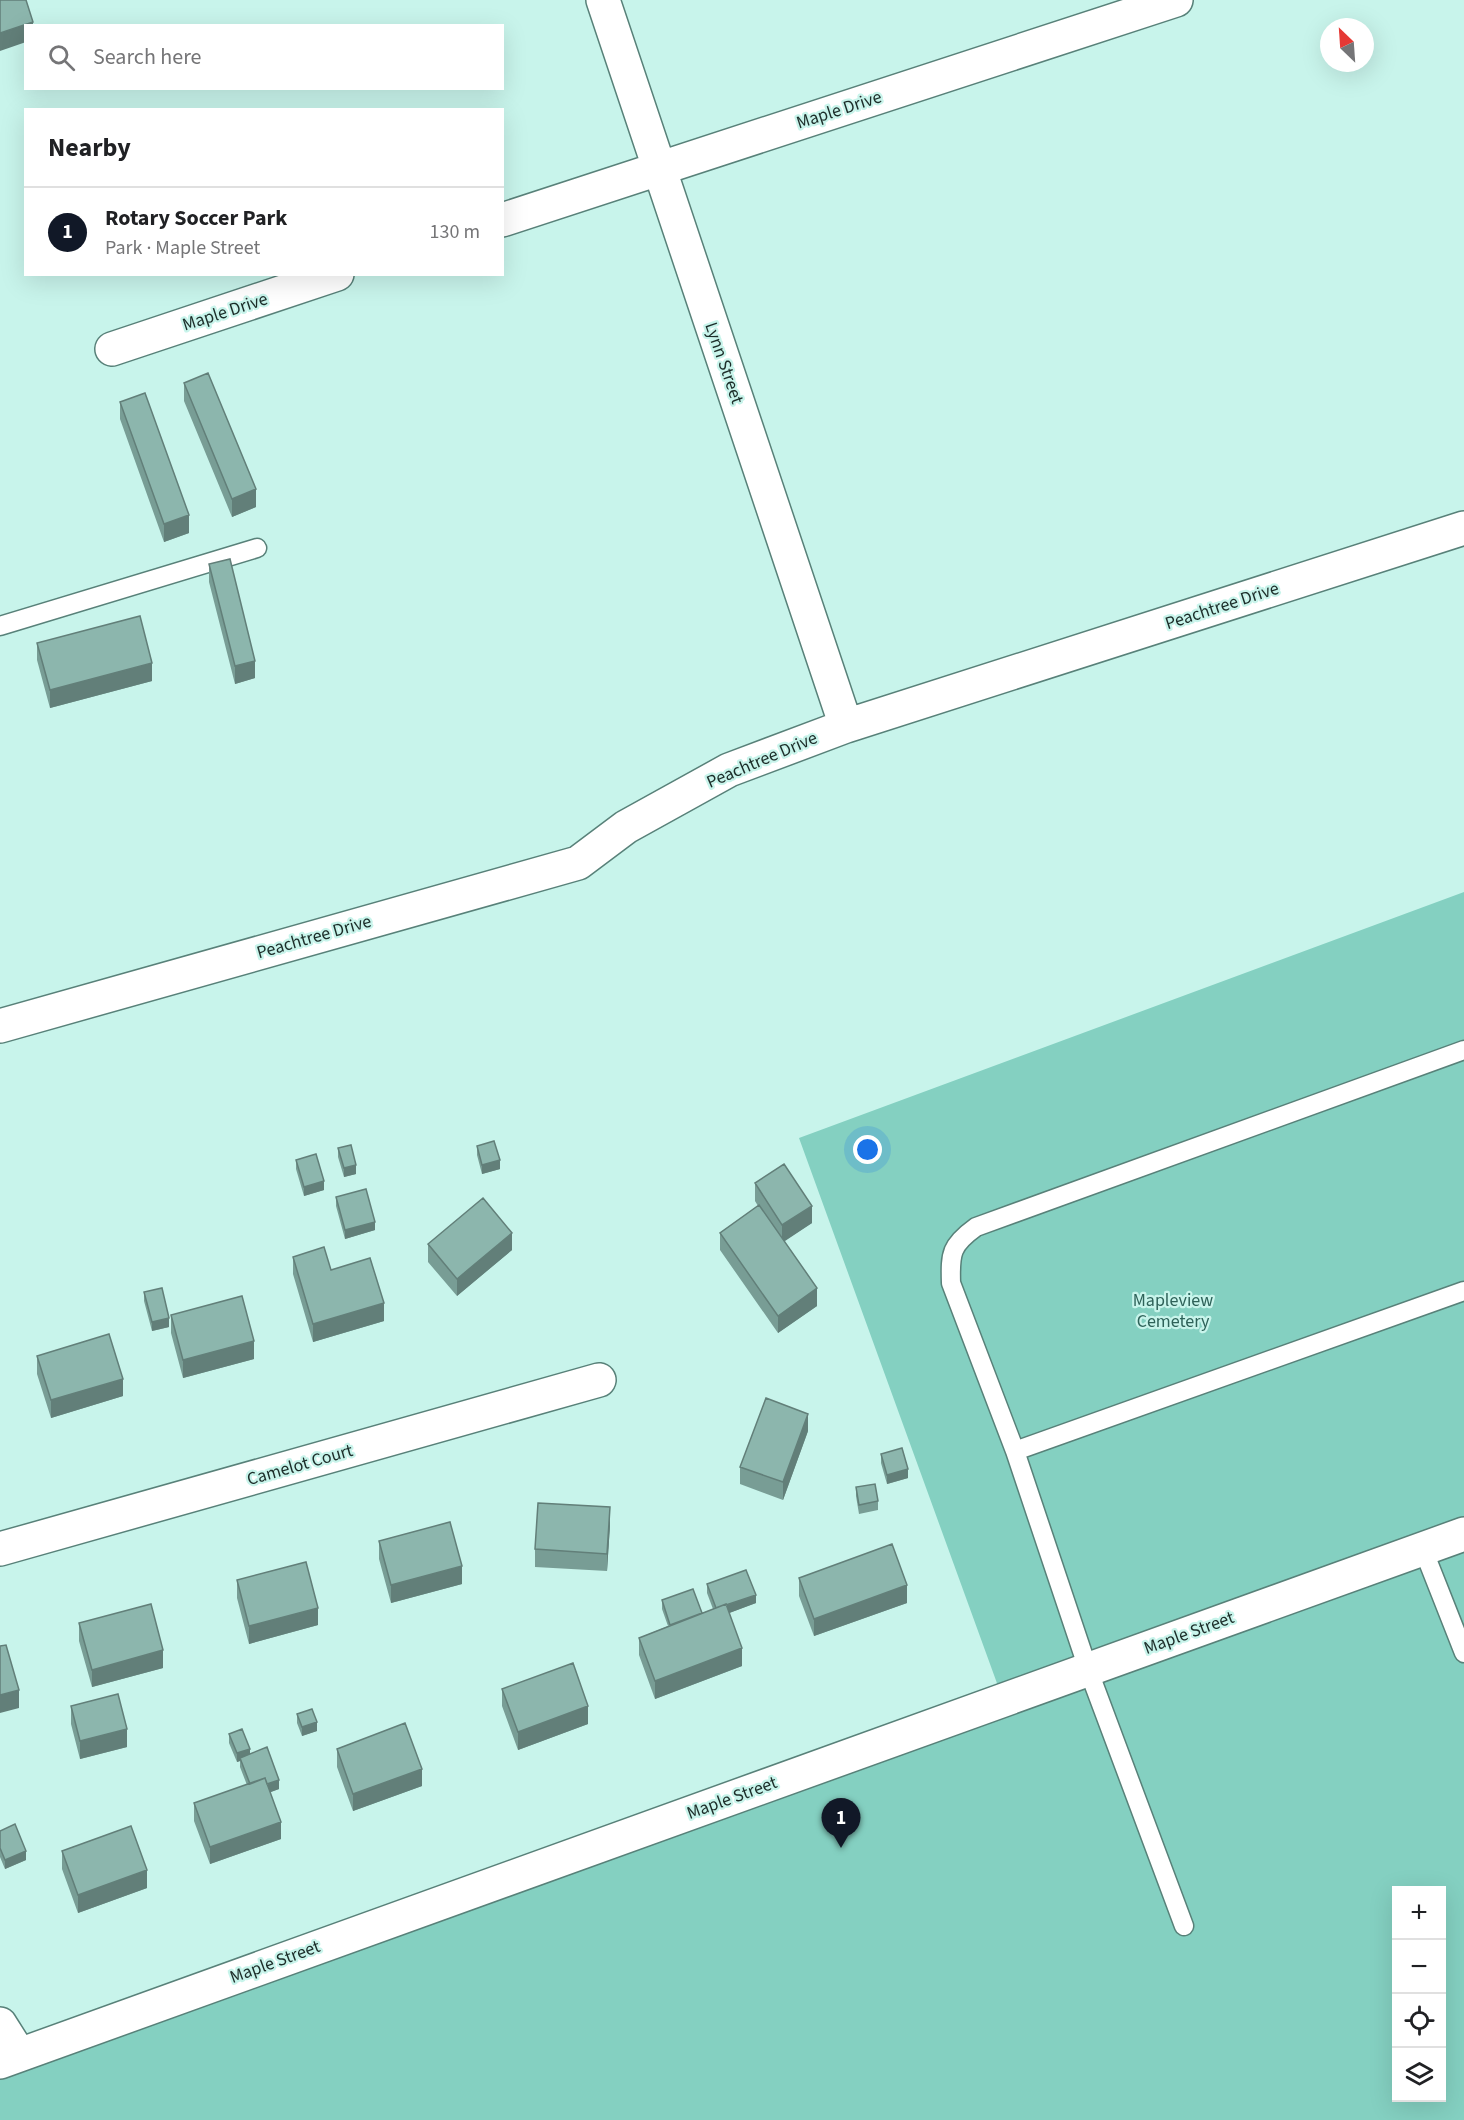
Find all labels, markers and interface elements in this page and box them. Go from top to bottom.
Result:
north arrow [1320,18,1374,72]
search box [24,24,504,90]
icon: search [45,41,78,74]
text: Search here [93,41,201,73]
street label: Maple Drive [793,84,885,136]
text: Nearby [48,129,131,166]
text: Rotary Soccer Park [105,202,287,234]
text: 1 [62,218,73,246]
text: 130 m [430,218,480,246]
text: Park · Maple Street [105,234,260,262]
street label: Maple Drive [179,286,271,338]
street label: Lynn Street [698,319,750,407]
street label: Peachtree Drive [1162,576,1282,636]
street label: Peachtree Drive [703,725,821,795]
street label: Peachtree Drive [254,909,374,965]
your location [853,1135,882,1164]
park label: Mapleview Cemetery [1133,1288,1213,1334]
street label: Camelot Court [244,1438,356,1492]
street label: Maple Street [1140,1605,1238,1661]
street label: Maple Street [683,1770,781,1826]
pin: 1 [822,1798,860,1848]
map controls [1392,1886,1446,2102]
button: + [1392,1886,1446,1940]
street label: Maple Street [226,1934,324,1990]
button: − [1392,1940,1446,1994]
button: locate [1392,1994,1446,2048]
button: layers [1392,2048,1446,2102]

